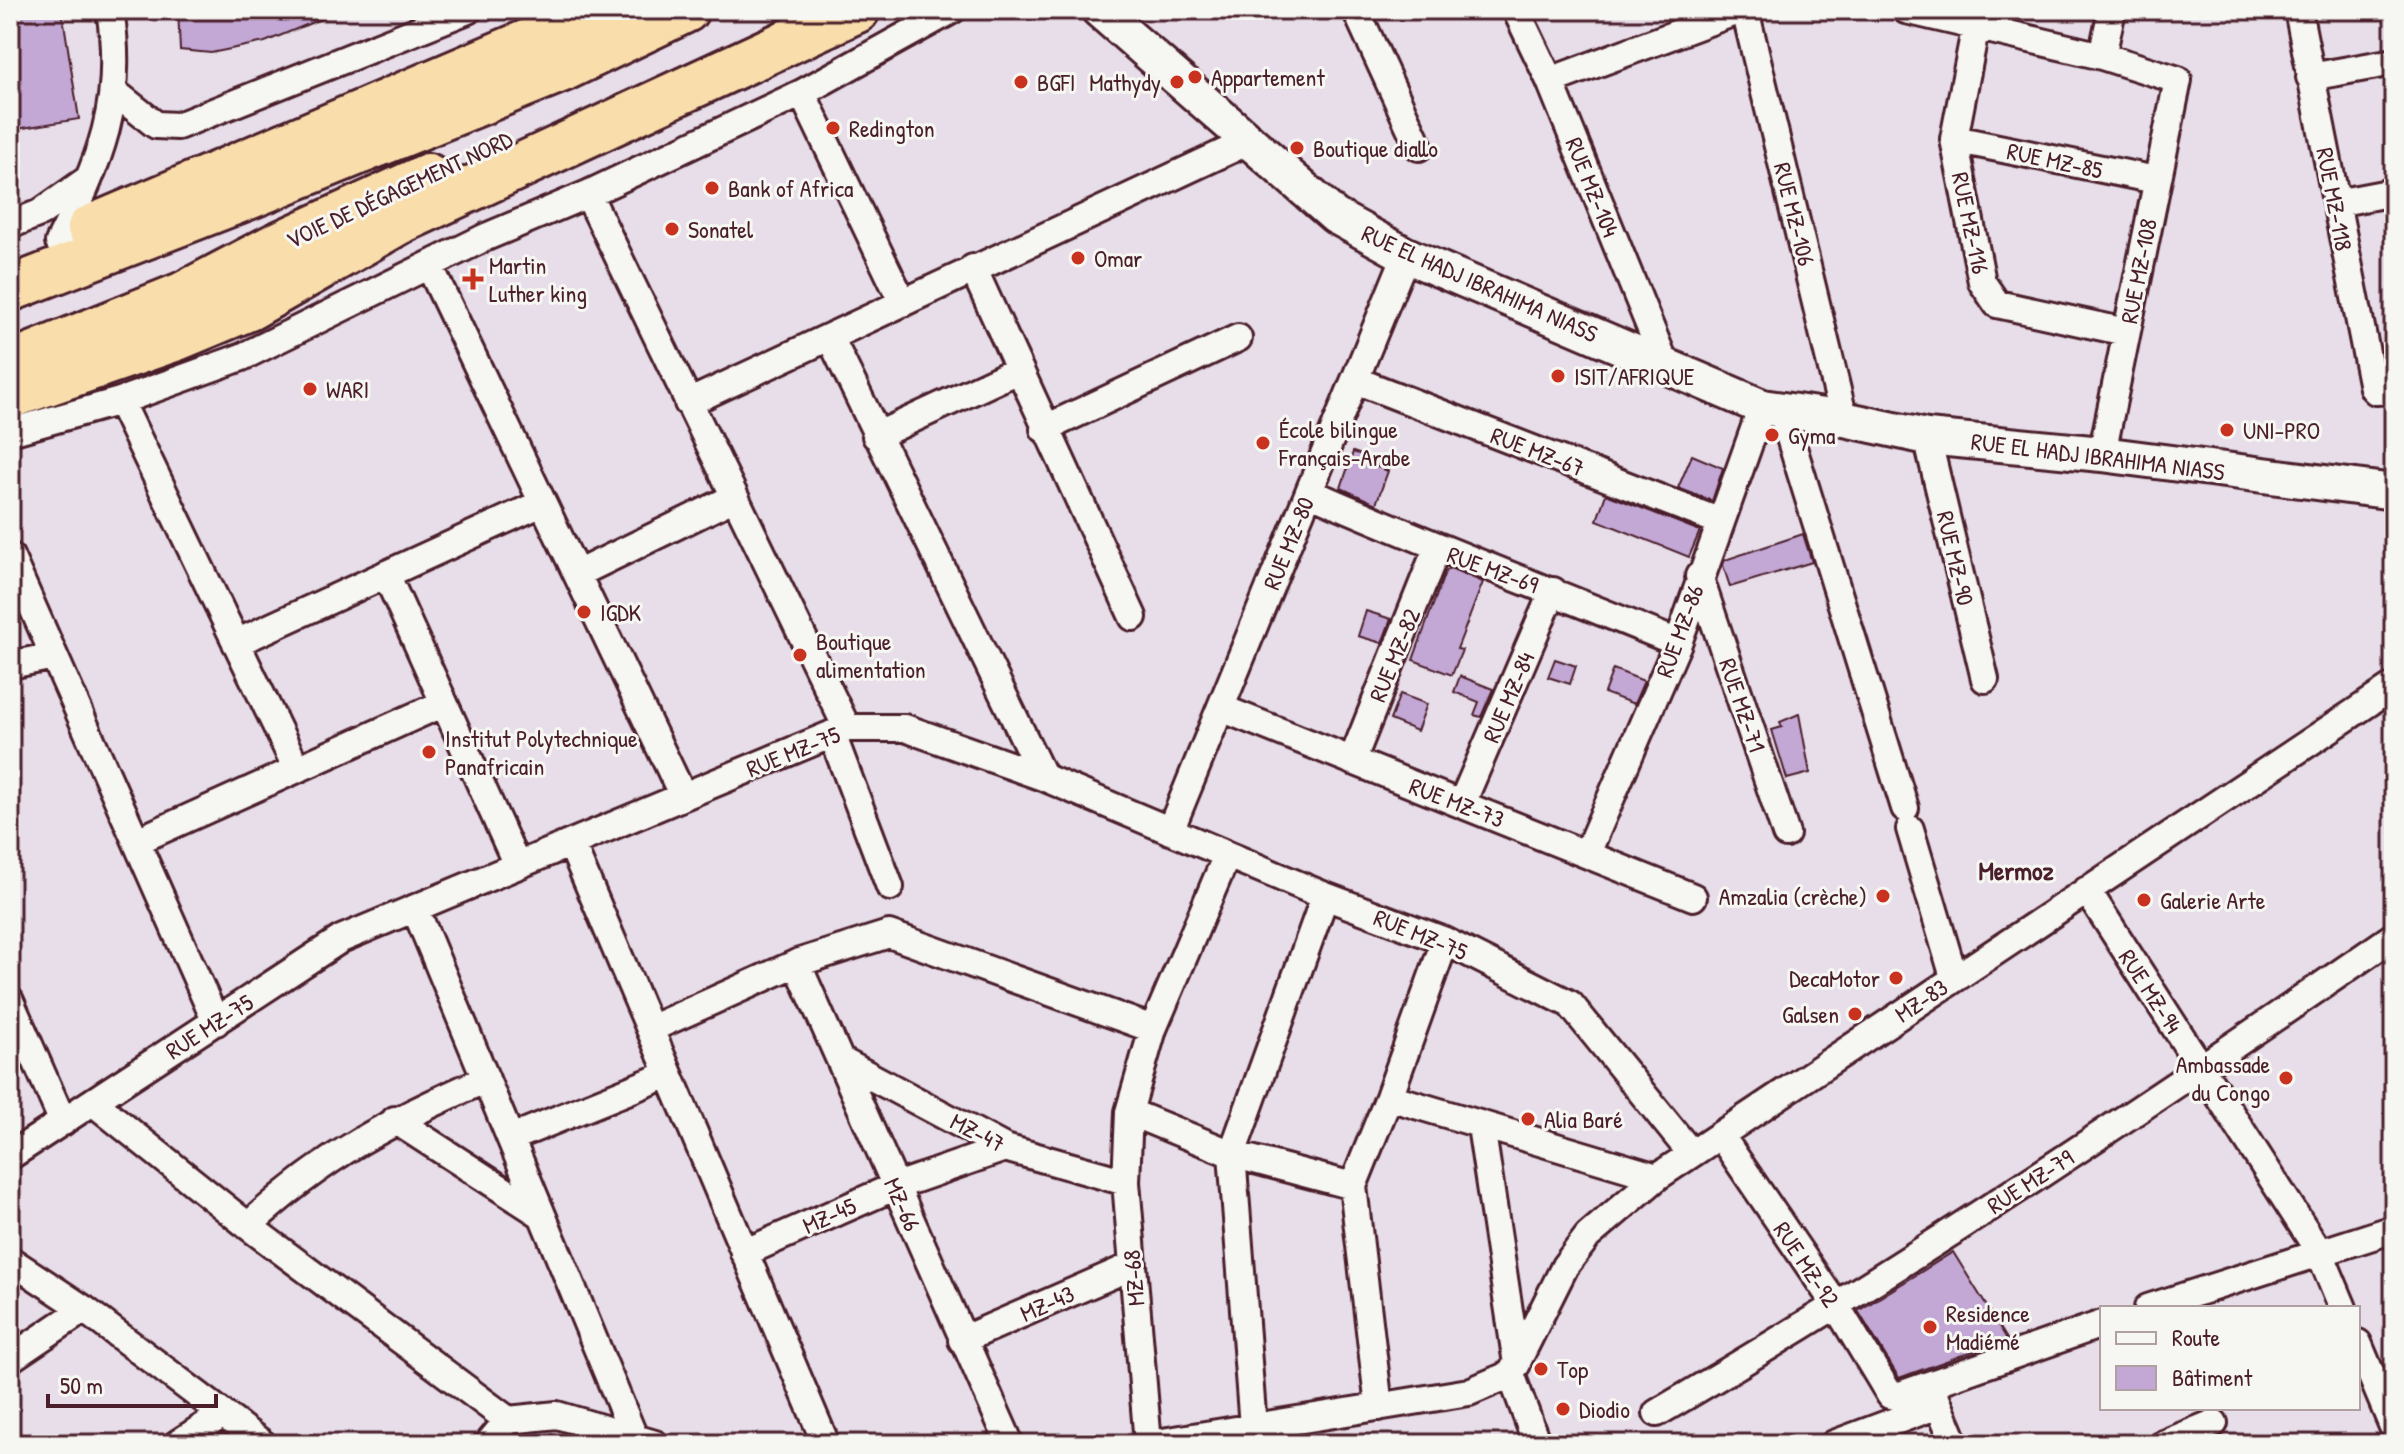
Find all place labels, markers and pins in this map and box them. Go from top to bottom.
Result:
place label: Appartement [1211,61,1325,93]
place label: BGFI [1037,66,1075,98]
place label: Mathydy [1089,66,1161,98]
marker: Appartement [1186,68,1204,86]
marker: BGFI [1012,73,1030,91]
marker: Mathydy [1168,73,1186,91]
place label: Redington [849,112,935,144]
marker: Redington [824,119,842,137]
place label: Boutique diallo [1313,132,1438,164]
marker: Boutique diallo [1288,139,1306,157]
place label: Bank of Africa [728,172,853,204]
marker: Bank of Africa [703,179,721,197]
place label: Sonatel [688,213,754,245]
marker: Sonatel [663,220,681,238]
place label: Omar [1094,242,1142,274]
place label: Martin Luther king [489,249,587,309]
marker: Omar [1069,249,1087,267]
marker: Martin Luther king [464,270,482,288]
place label: ISIT/AFRIQUE [1574,360,1695,392]
marker: ISIT/AFRIQUE [1549,367,1567,385]
place label: WARI [326,373,369,405]
marker: WARI [301,380,319,398]
place label: École bilingue Français-Arabe [1278,413,1411,473]
place label: UNI-PRO [2243,414,2320,446]
place label: Gyma [1788,419,1835,451]
marker: UNI-PRO [2218,421,2236,439]
marker: Gyma [1763,426,1781,444]
marker: École bilingue Français-Arabe [1254,434,1272,452]
place label: IGDK [600,596,642,628]
marker: IGDK [575,603,593,621]
place label: Boutique alimentation [816,625,926,685]
marker: Boutique alimentation [791,646,809,664]
place label: Institut Polytechnique Panafricain [445,722,638,782]
marker: Institut Polytechnique Panafricain [420,743,438,761]
place label: Amzalia (crèche) [1719,880,1867,912]
place label: Galerie Arte [2160,884,2266,916]
marker: Amzalia (crèche) [1874,887,1892,905]
marker: Galerie Arte [2135,891,2153,909]
place label: DecaMotor [1789,962,1880,994]
marker: DecaMotor [1887,969,1905,987]
place label: Galsen [1782,998,1839,1030]
marker: Galsen [1846,1005,1864,1023]
place label: Ambassade du Congo [2176,1048,2270,1108]
marker: Ambassade du Congo [2277,1069,2295,1087]
place label: Alia Baré [1544,1103,1623,1135]
marker: Alia Baré [1519,1110,1537,1128]
place label: Residence Madiémé [1946,1297,2030,1357]
marker: Residence Madiémé [1921,1318,1939,1336]
place label: Top [1557,1353,1588,1385]
marker: Top [1532,1360,1550,1378]
place label: Diodio [1579,1393,1630,1425]
marker: Diodio [1554,1400,1572,1418]

